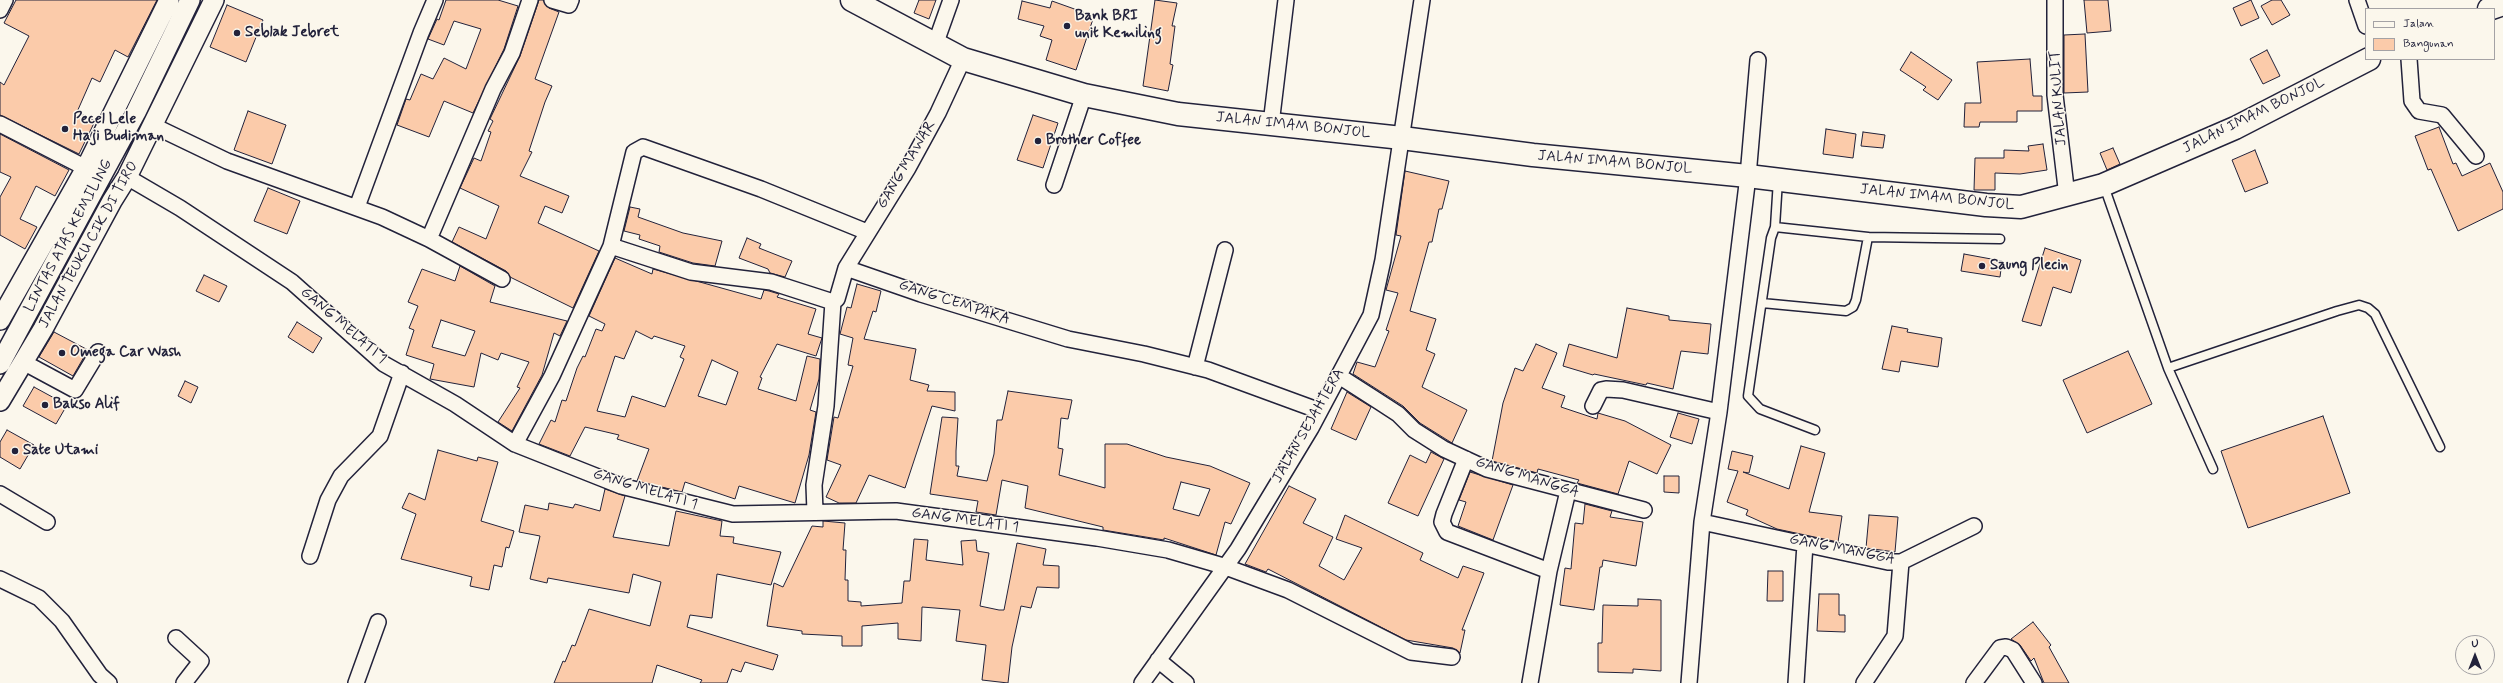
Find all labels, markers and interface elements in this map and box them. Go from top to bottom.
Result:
place label: Bank BRI unit Kemiling [1075,8,1162,43]
legend [2365,8,2495,60]
text: Jalan [2403,16,2434,32]
marker: Bank BRI unit Kemiling [1062,21,1072,31]
place label: Seblak Jebret [245,24,339,42]
marker: Seblak Jebret [232,28,242,38]
text: Bangunan [2403,36,2454,52]
street label: JALAN KULIT [2047,49,2071,147]
street label: JALAN IMAM BONJOL [2180,74,2328,158]
street label: JALAN IMAM BONJOL [1215,109,1371,143]
place label: Pecel Lele Haji Budiman [73,111,164,146]
street label: GANG MAWAR [874,118,940,212]
marker: Pecel Lele Haji Budiman [60,124,70,134]
place label: Brother Coffee [1046,132,1141,150]
marker: Brother Coffee [1033,136,1043,146]
street label: JALAN IMAM BONJOL [1537,147,1693,179]
street label: LINTAS ATAS KEMILING [21,157,117,315]
street label: JALAN TEUKU CIK DI TIRO [35,158,143,332]
street label: JALAN IMAM BONJOL [1859,181,2015,215]
place label: Saung Plecin [1990,257,2068,275]
marker: Saung Plecin [1977,261,1987,271]
street label: GANG CEMPAKA [896,277,1012,329]
street label: GANG MELATI 1 [296,284,390,368]
place label: Omega Car Wash [70,344,181,362]
marker: Omega Car Wash [57,348,67,358]
street label: JALAN SEJAHTERA [1269,366,1349,486]
place label: Bakso Alif [53,396,120,414]
marker: Bakso Alif [40,400,50,410]
place label: Sate Utami [23,442,98,460]
marker: Sate Utami [10,446,20,456]
street label: GANG MANGGA [1473,454,1581,502]
street label: GANG MELATI 1 [591,466,699,514]
street label: GANG MELATI 1 [910,505,1020,537]
street label: GANG MANGGA [1788,531,1896,569]
north arrow [2455,635,2495,675]
text: U [2471,637,2479,651]

